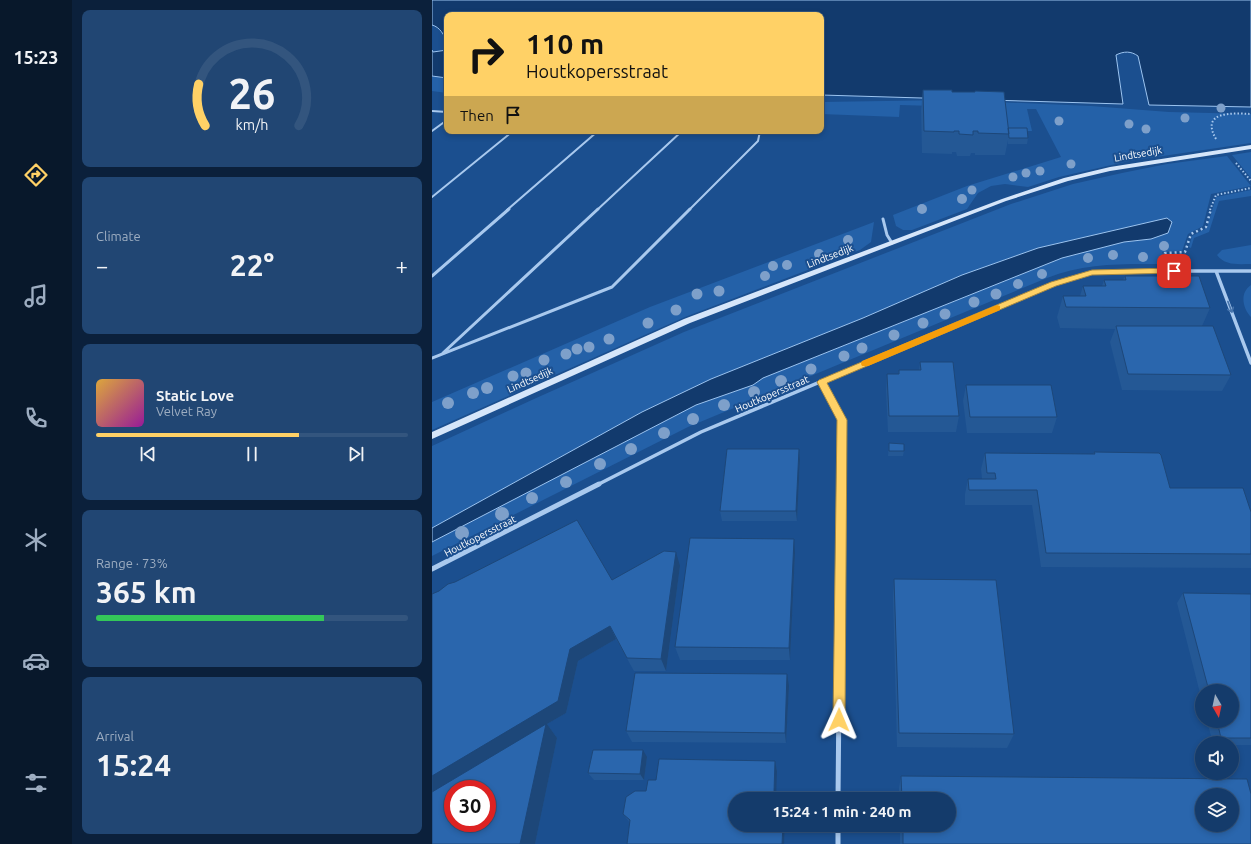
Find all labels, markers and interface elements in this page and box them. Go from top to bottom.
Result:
icon: right [460,28,512,80]
text: 110 m [526,28,604,59]
text: 15:23 [13,47,59,67]
text: Houtkopersstraat [526,61,668,81]
text: 26 [229,70,275,117]
icon: arrive [502,104,524,126]
text: Then [460,107,494,124]
text: km/h [236,117,268,133]
street label: Lindtsedijk [1113,144,1163,164]
icon: directions [22,161,50,189]
text: Climate [96,229,141,243]
street label: Lindtsedijk [805,242,855,270]
text: 22° [230,248,274,282]
text: − [96,253,108,278]
text: + [396,253,408,278]
pin [1157,254,1191,288]
icon: arrive [1163,260,1185,282]
icon: music [22,282,50,310]
one-way arrow [1226,301,1234,313]
street label: Lindtsedijk [506,365,554,395]
street label: Houtkopersstraat [734,373,811,414]
text: Static Love [156,387,234,404]
icon: phone [22,404,50,432]
text: Velvet Ray [156,404,217,418]
icon: previous [137,443,159,465]
icon: pause [241,443,263,465]
icon: next [345,443,367,465]
street label: Houtkopersstraat [442,513,518,559]
icon: climate [22,526,50,554]
text: Range · 73% [96,556,168,570]
text: 365 km [96,575,197,609]
icon: car [22,647,50,675]
north arrow [1195,684,1239,728]
map controls [1195,684,1239,832]
position arrow [818,699,860,741]
text: Arrival [96,729,134,743]
button: sound [1195,736,1239,780]
text: 15:24 [96,748,171,782]
icon: filters [22,769,50,797]
speed limit sign: 30 [444,780,496,832]
button: layers [1195,788,1239,832]
text: 15:24 · 1 min · 240 m [773,803,911,820]

